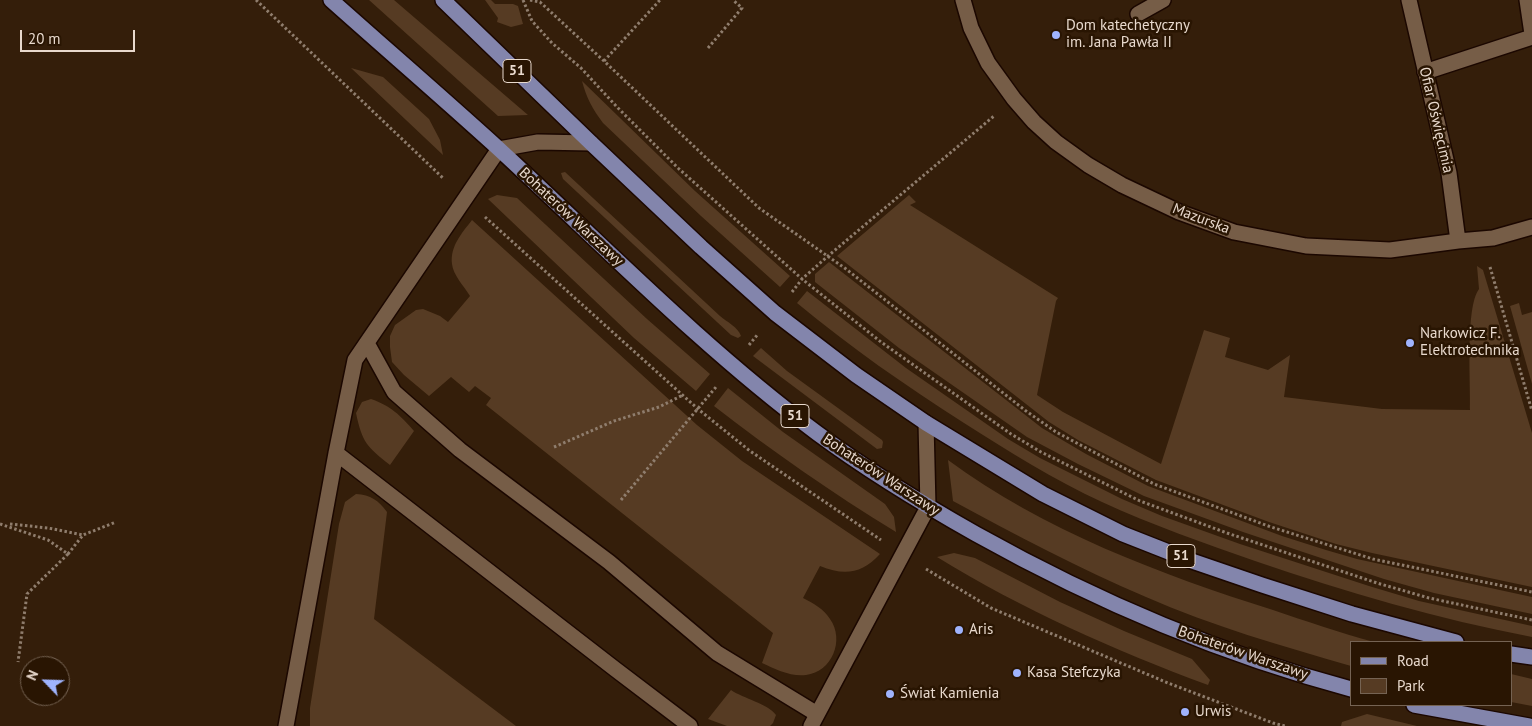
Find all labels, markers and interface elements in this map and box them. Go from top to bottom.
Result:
place label: Dom katechetyczny im. Jana Pawła II [1066,17,1190,52]
scale bar [22,20,138,52]
text: 20 m [28,29,61,48]
marker: Dom katechetyczny im. Jana Pawła II [1050,29,1062,41]
road number: 51 [503,59,531,82]
street label: Ofiar Oświęcimia [1415,65,1457,175]
street label: Bohaterów Warszawy [515,164,627,270]
street label: Mazurska [1170,200,1232,238]
place label: Narkowicz F. Elektrotechnika [1420,325,1520,360]
marker: Narkowicz F. Elektrotechnika [1404,337,1416,349]
road number: 51 [781,404,809,428]
street label: Bohaterów Warszawy [819,430,943,520]
road number: 51 [1167,544,1195,568]
place label: Aris [969,621,993,639]
street label: Bohaterów Warszawy [1176,622,1310,684]
marker: Aris [953,624,965,636]
legend [1350,641,1512,706]
text: Road [1397,651,1429,670]
north arrow [20,656,70,706]
place label: Kasa Stefczyka [1027,664,1121,682]
text: N [22,667,42,683]
marker: Kasa Stefczyka [1011,667,1023,679]
text: Park [1397,676,1425,695]
place label: Świat Kamienia [900,685,999,703]
marker: Świat Kamienia [884,688,896,700]
place label: Urwis [1195,703,1231,721]
marker: Urwis [1179,706,1191,718]

